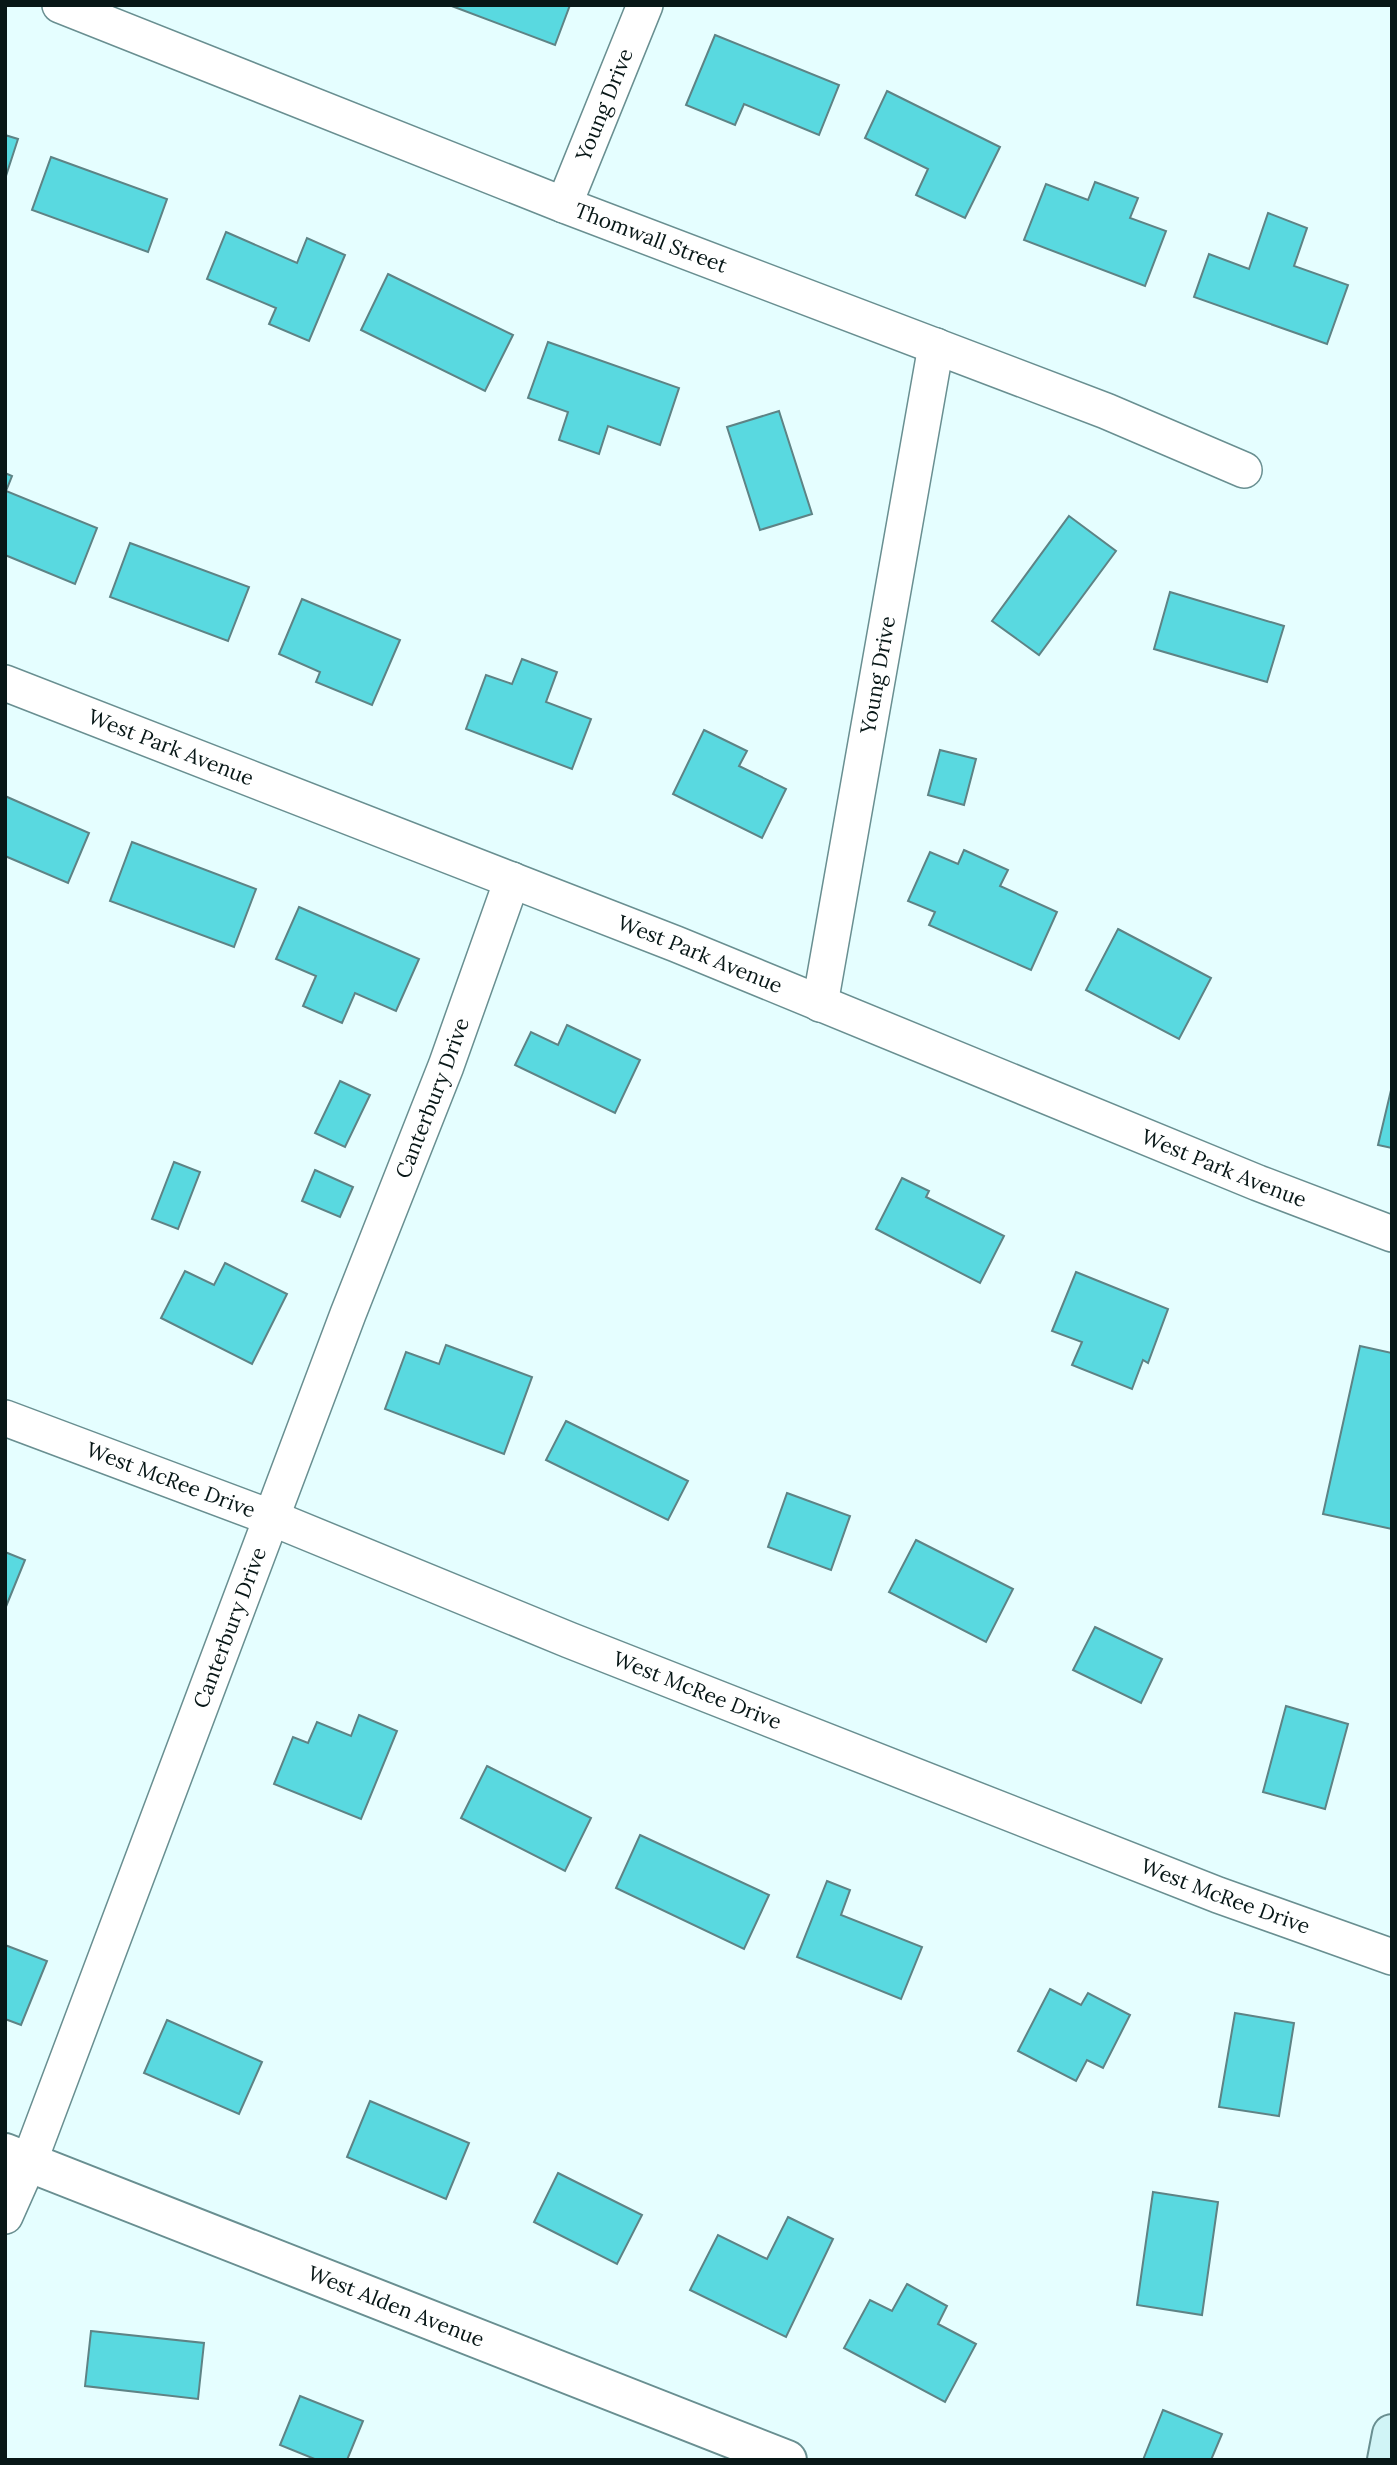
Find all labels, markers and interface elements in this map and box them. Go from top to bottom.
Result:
street label: Young Drive [569,44,639,166]
street label: Thomwall Street [571,196,732,279]
street label: Young Drive [854,614,901,737]
street label: West Park Avenue [84,703,258,791]
street label: West Park Avenue [614,909,787,999]
street label: Canterbury Drive [389,1014,475,1182]
street label: West Park Avenue [1138,1123,1310,1213]
street label: West McRee Drive [83,1436,259,1524]
street label: Canterbury Drive [187,1543,272,1712]
street label: West McRee Drive [609,1645,785,1735]
street label: West McRee Drive [1137,1852,1314,1940]
street label: West Alden Avenue [304,2259,488,2353]

